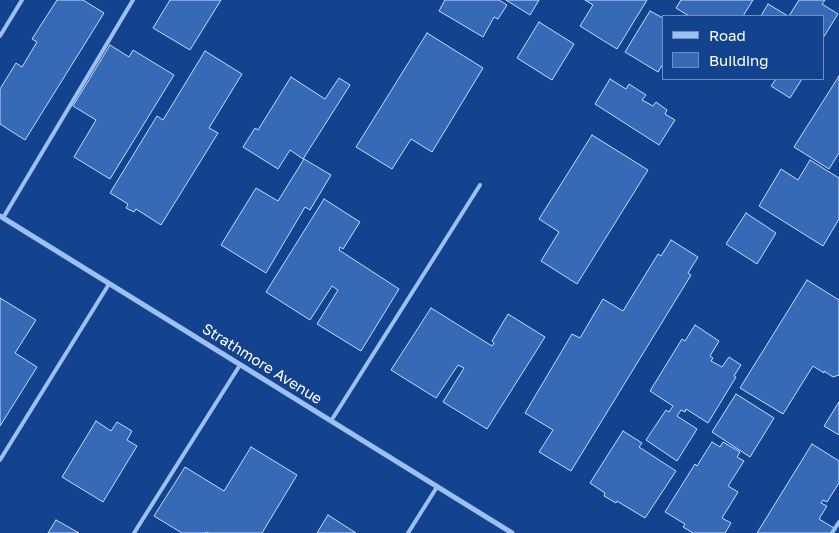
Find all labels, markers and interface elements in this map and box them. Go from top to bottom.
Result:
legend [662,15,824,80]
text: Road [709,26,746,44]
text: Building [709,51,769,69]
street label: Strathmore Avenue [199,320,325,408]

